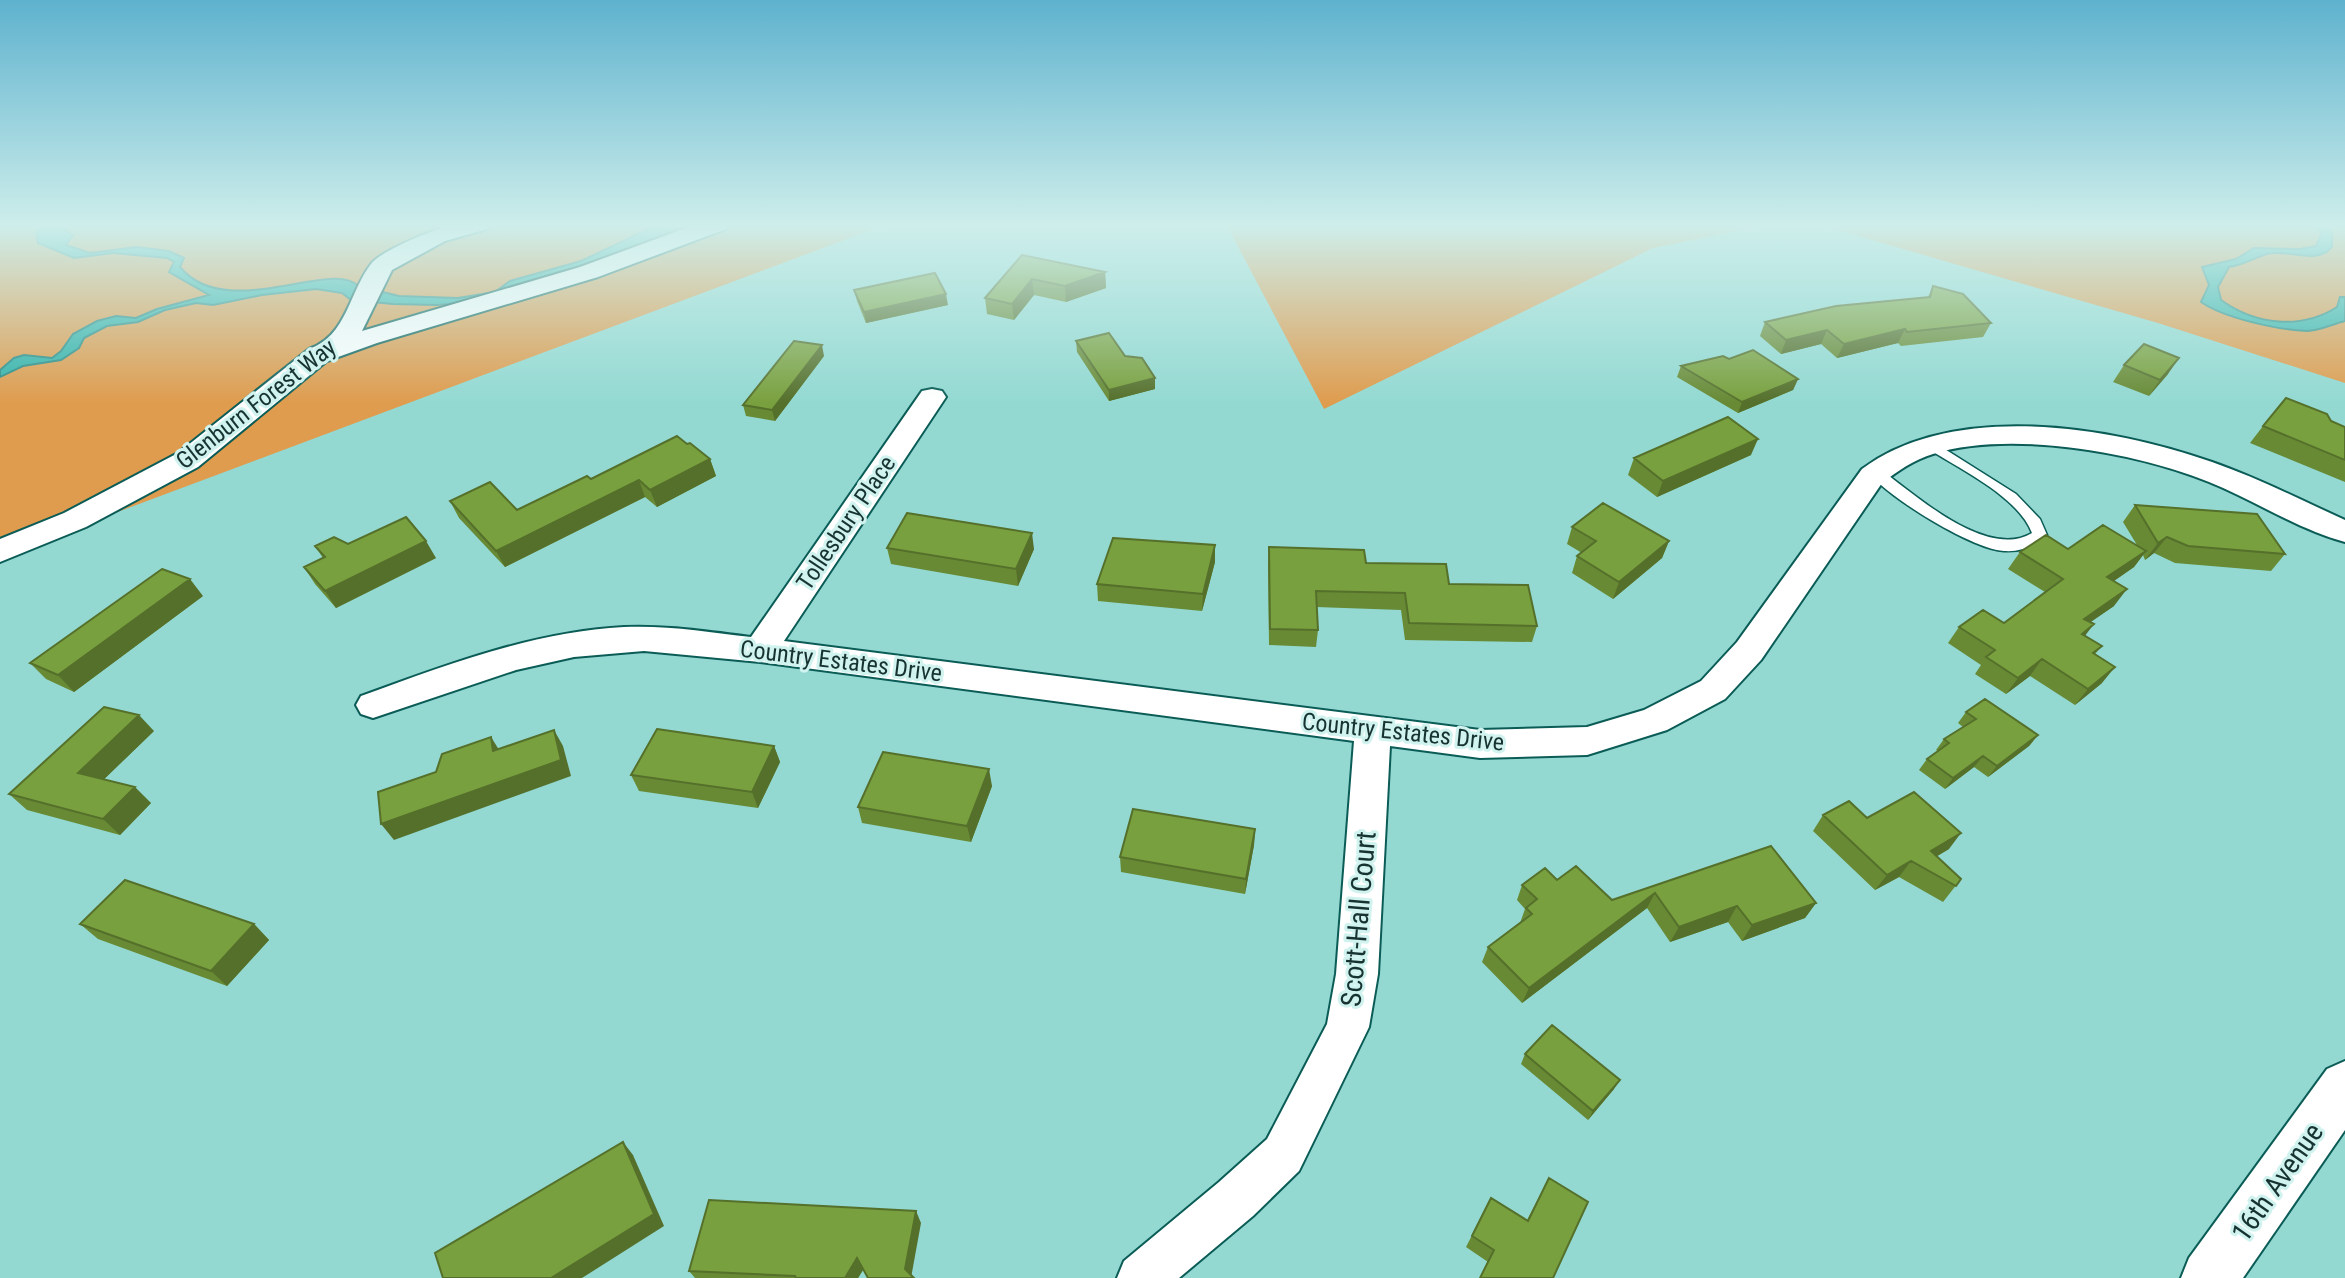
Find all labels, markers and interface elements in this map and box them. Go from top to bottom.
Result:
street label: Glenburn Forest Way [171,333,341,475]
street label: Tollesbury Place [791,451,901,595]
street label: Country Estates Drive [738,635,944,687]
street label: Country Estates Drive [1301,707,1505,757]
street label: Scott-Hall Court [1334,830,1383,1008]
street label: 16th Avenue [2225,1117,2330,1248]

